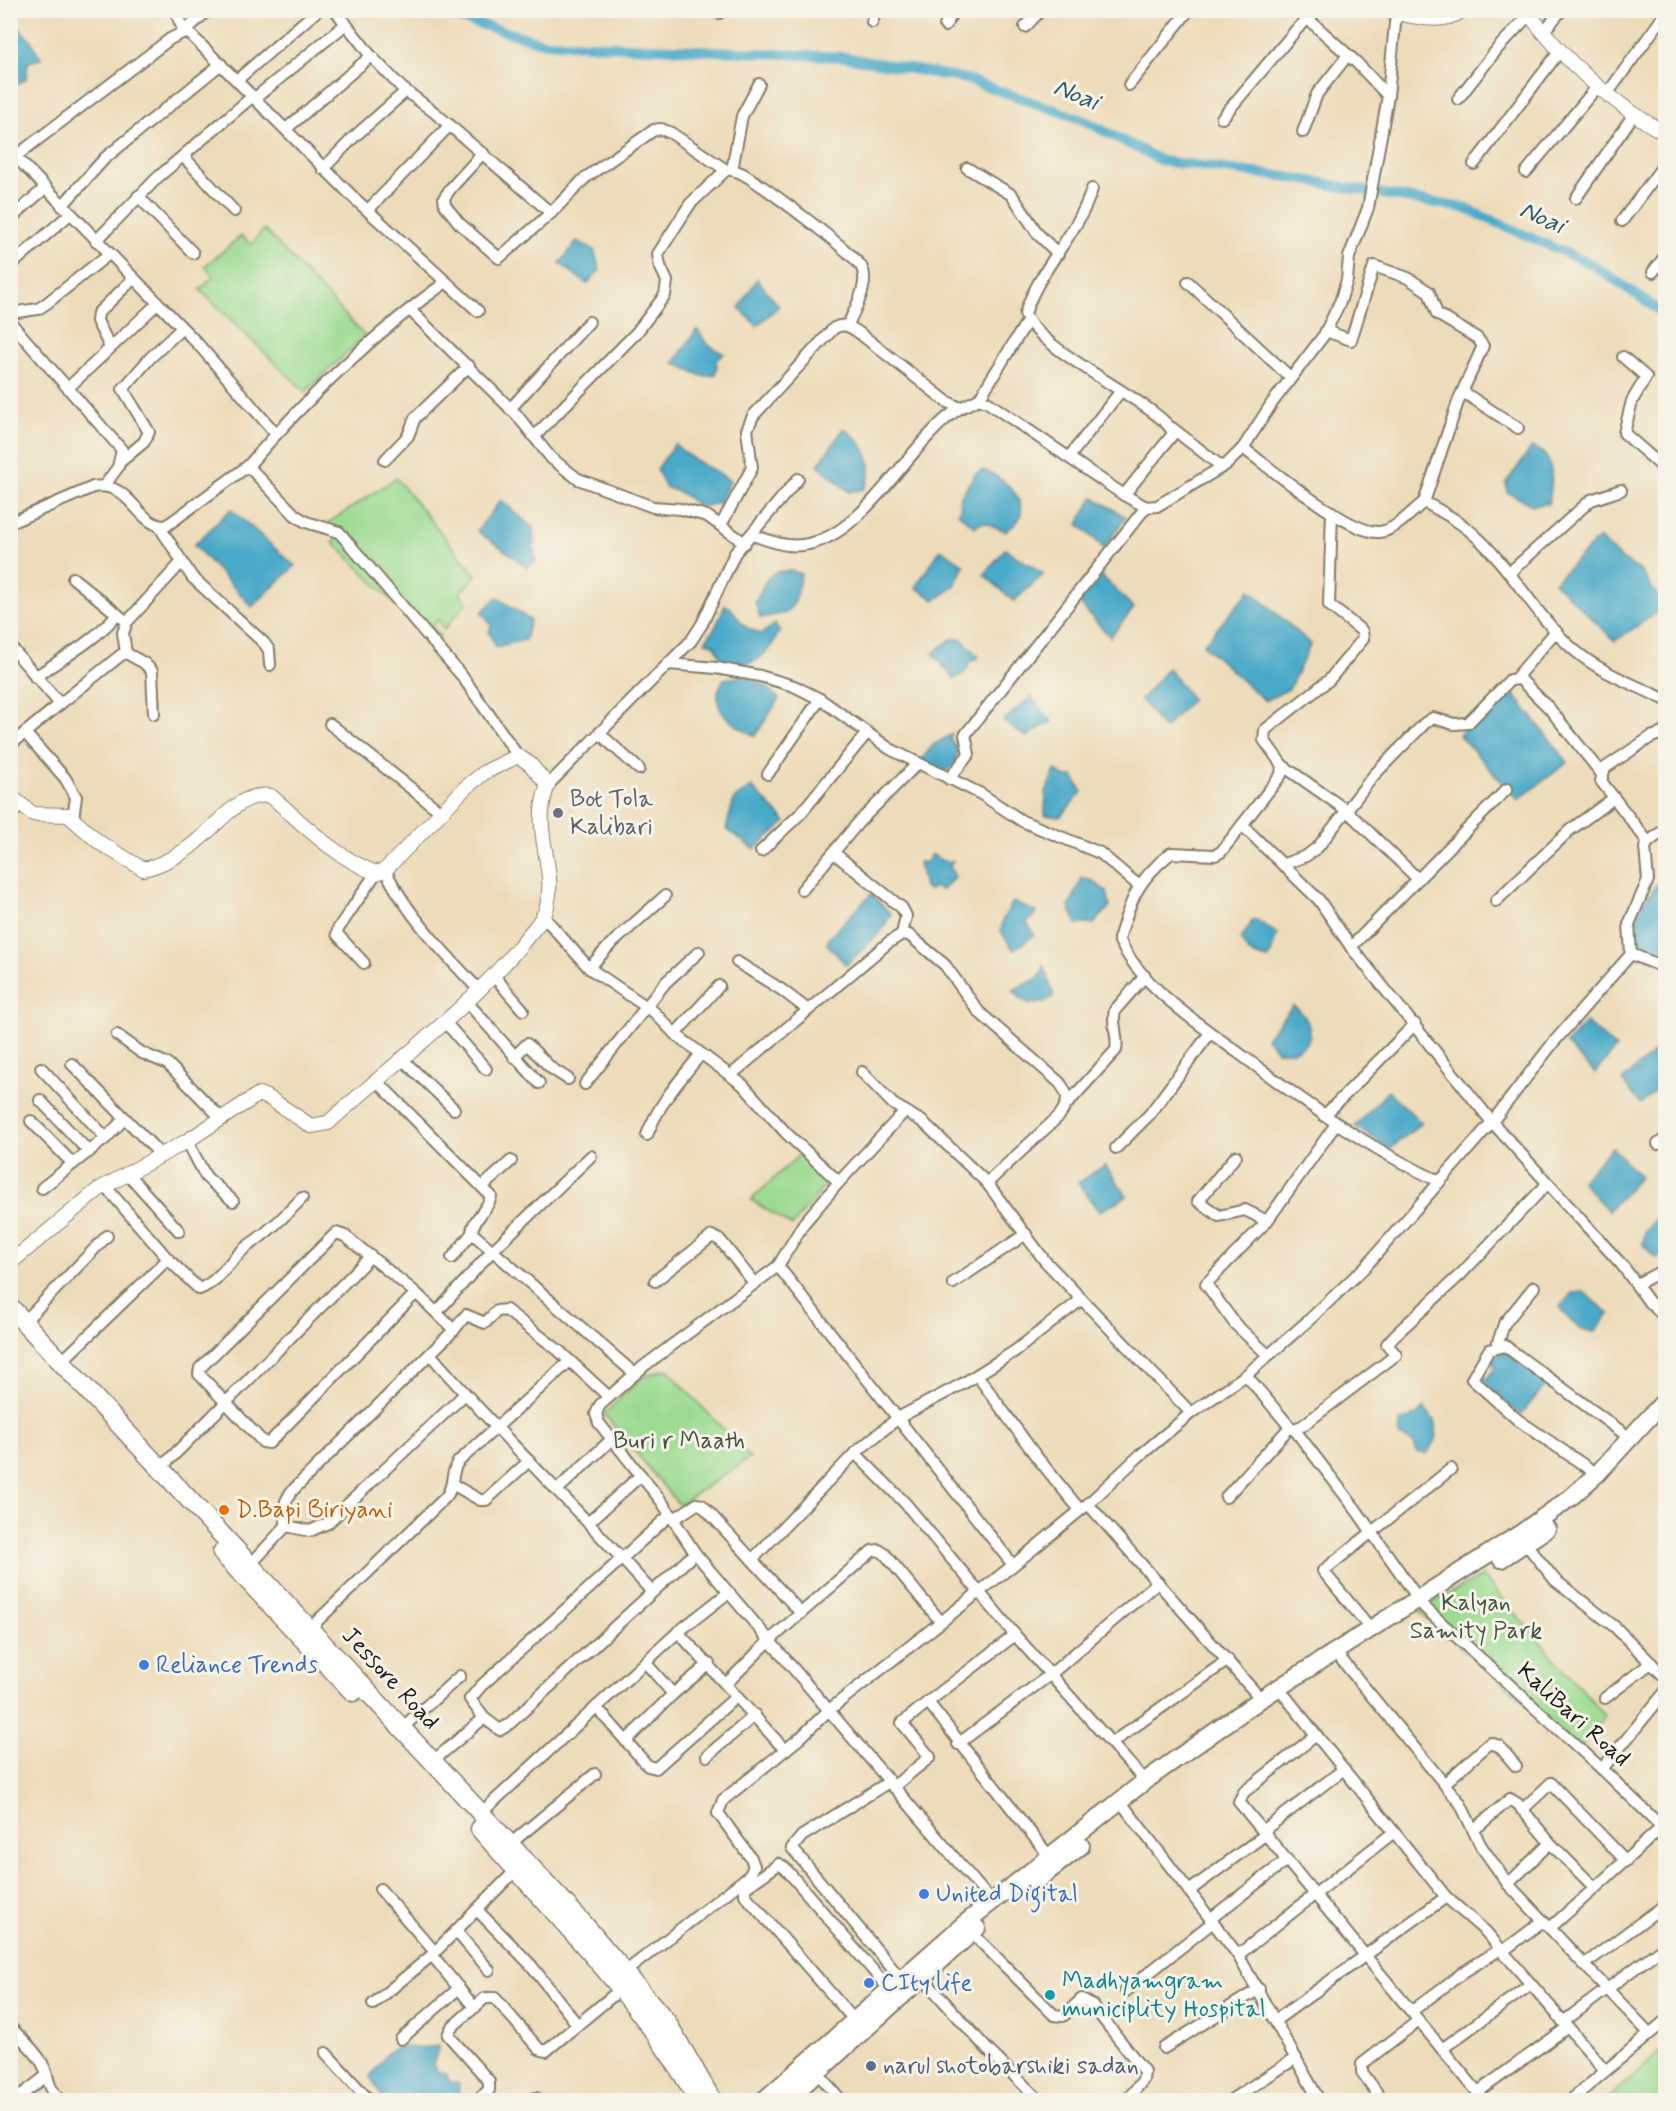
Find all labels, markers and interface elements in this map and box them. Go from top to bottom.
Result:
water label: Noai [1048,71,1107,121]
water label: Noai [1514,193,1573,244]
place label: Bot Tola Kalibari [570,784,653,843]
marker: Bot Tola Kalibari [551,806,565,820]
park label: Buri r Maath [613,1426,745,1457]
place label: D.Bapi Biriyani [236,1495,393,1526]
marker: D.Bapi Biriyani [217,1503,231,1517]
park label: Kalyan Samity Park [1410,1588,1542,1647]
street label: Jessore Road [334,1621,446,1737]
place label: Reliance Trends [156,1650,318,1681]
street label: KaliBari Road [1510,1656,1636,1774]
marker: Reliance Trends [137,1658,151,1672]
place label: United Digital [936,1879,1078,1913]
marker: United Digital [917,1887,931,1901]
place label: Madhyamgram municiplity Hospital [1062,1966,1266,2025]
place label: CIty life [881,1968,972,1999]
marker: CIty life [862,1976,876,1990]
marker: Madhyamgram municiplity Hospital [1043,1988,1057,2002]
place label: narul shotobarshiki sadan [883,2051,1139,2082]
marker: narul shotobarshiki sadan [864,2059,878,2073]

